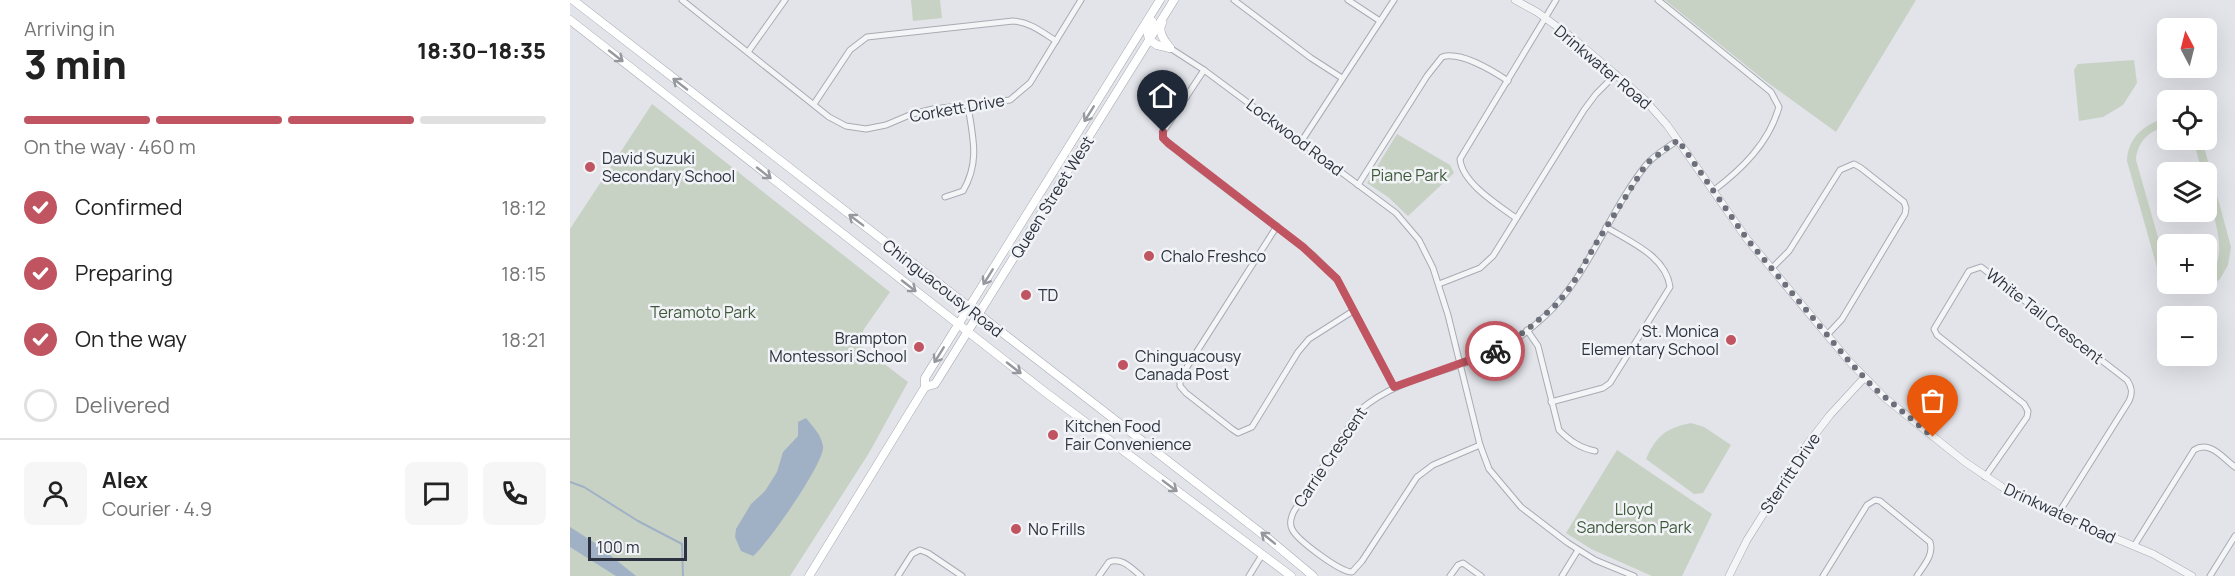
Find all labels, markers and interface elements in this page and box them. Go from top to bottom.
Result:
text: Arriving in [24,15,115,42]
north arrow [2157,18,2217,78]
map controls [2157,18,2217,366]
street label: Drinkwater Road [1550,20,1656,114]
text: 18:30–18:35 [417,36,546,66]
text: 3 min [24,37,127,91]
one-way arrow [608,50,624,63]
pin [1137,70,1188,132]
one-way arrow [672,78,688,91]
icon: home [1146,79,1179,112]
street label: Corkett Drive [908,89,1006,127]
button: locate [2157,90,2217,150]
street label: Lockwood Road [1242,93,1348,181]
one-way arrow [1082,105,1094,122]
street label: Queen Street West [1005,132,1099,262]
text: On the way · 460 m [24,133,196,160]
place label: David Suzuki Secondary School [602,147,735,187]
marker: David Suzuki Secondary School [583,160,597,174]
button: layers [2157,162,2217,222]
park label: Piane Park [1371,164,1448,186]
one-way arrow [756,166,772,179]
icon: check [24,191,57,224]
text: Confirmed [75,192,183,222]
text: 18:12 [501,194,546,221]
one-way arrow [849,214,865,227]
street label: Chinguacousy Road [878,234,1008,342]
button: + [2157,234,2217,294]
place label: Chalo Freshco [1161,245,1266,267]
marker: Chalo Freshco [1142,249,1156,263]
icon: check [24,257,57,290]
text: Preparing [75,258,173,288]
text: 18:15 [501,260,546,287]
street label: White Tail Crescent [1982,263,2108,369]
one-way arrow [982,268,994,285]
one-way arrow [901,279,917,292]
place label: TD [1038,284,1059,306]
marker: TD [1019,288,1033,302]
park label: Teramoto Park [650,301,757,323]
button: − [2157,306,2217,366]
place label: St. Monica Elementary School [1581,320,1719,360]
courier [1465,321,1525,381]
icon: check [24,323,57,356]
text: On the way [75,324,187,354]
text: 18:21 [501,326,546,353]
place label: Brampton Montessori School [769,327,907,367]
marker: St. Monica Elementary School [1724,333,1738,347]
icon: bike [1479,335,1512,368]
marker: Brampton Montessori School [912,340,926,354]
place label: Chinguacousy Canada Post [1135,345,1242,385]
one-way arrow [933,346,945,363]
marker: Chinguacousy Canada Post [1116,358,1130,372]
one-way arrow [1006,362,1022,375]
pin [1907,375,1958,437]
icon: bag [1916,384,1949,417]
text: Delivered [75,390,170,420]
street label: Carrie Crescent [1288,403,1372,511]
place label: Kitchen Food Fair Convenience [1065,415,1191,455]
marker: Kitchen Food Fair Convenience [1046,428,1060,442]
street label: Sterritt Drive [1755,428,1825,518]
button: person [24,462,87,525]
button: chat [405,462,468,525]
button: phone [483,462,546,525]
text: Alex [102,465,148,495]
street label: Drinkwater Road [2001,478,2119,548]
one-way arrow [1161,480,1177,492]
text: Courier · 4.9 [102,495,212,522]
park label: Lloyd Sanderson Park [1577,498,1693,538]
place label: No Frills [1028,518,1085,540]
marker: No Frills [1009,522,1023,536]
one-way arrow [1260,532,1276,545]
scale bar [588,534,687,562]
text: 100 m [597,536,640,558]

